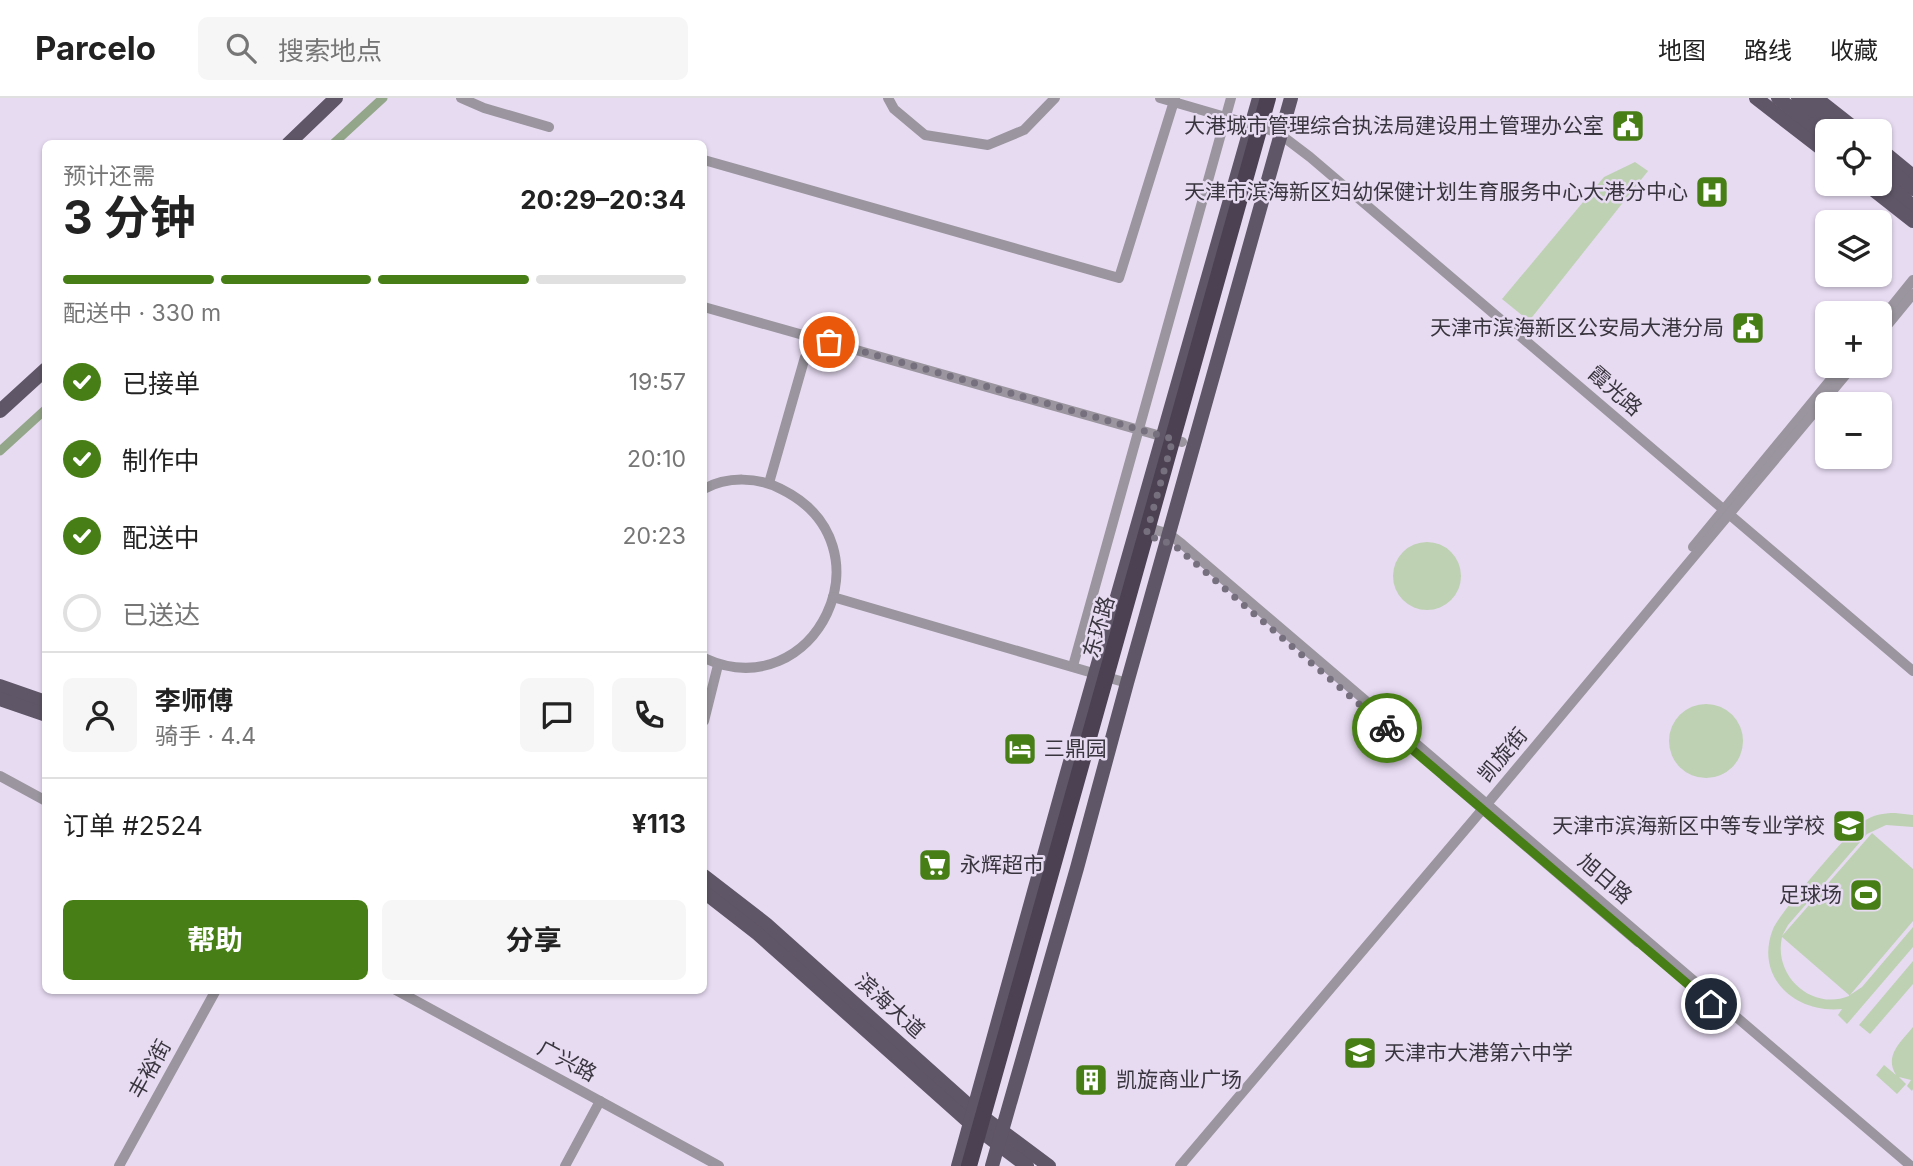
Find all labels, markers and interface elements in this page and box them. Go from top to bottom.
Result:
search box [198,17,688,80]
text: Parcelo [35,28,156,68]
icon: search [222,29,260,67]
text: 搜索地点 [278,35,382,66]
text: 地图 [1658,36,1706,65]
text: 路线 [1744,36,1792,65]
text: 收藏 [1830,36,1878,65]
public building icon: 大港城市管理综合执法局建设用土管理办公室 [1609,107,1647,145]
place label: 大港城市管理综合执法局建设用土管理办公室 [1184,113,1604,138]
map controls [1815,119,1892,469]
button: locate [1815,119,1892,196]
text: 预计还需 [63,162,155,190]
hospital icon: 天津市滨海新区妇幼保健计划生育服务中心大港分中心 [1693,173,1731,211]
place label: 天津市滨海新区妇幼保健计划生育服务中心大港分中心 [1184,179,1688,204]
text: 20:29–20:34 [520,184,686,215]
text: 3 分钟 [63,189,196,245]
button: layers [1815,210,1892,287]
text: 配送中 · 330 m [63,299,221,327]
button: + [1815,301,1892,378]
public building icon: 天津市滨海新区公安局大港分局 [1729,309,1767,347]
pin [799,312,859,372]
place label: 天津市滨海新区公安局大港分局 [1430,315,1724,340]
icon: bag [810,323,848,361]
street label: 霞光路 [1583,361,1647,421]
icon: check [63,363,101,401]
text: 已接单 [122,368,200,399]
text: 19:57 [629,368,686,396]
button: − [1815,392,1892,469]
icon: check [63,440,101,478]
text: 制作中 [122,445,200,476]
text: 20:10 [627,445,686,473]
icon: check [63,517,101,555]
text: 配送中 [122,522,200,553]
text: 20:23 [623,522,686,550]
street label: 东环路 [1078,593,1119,661]
text: 已送达 [122,599,200,630]
button: person [63,678,137,752]
button: chat [520,678,594,752]
button: phone [612,678,686,752]
text: 李师傅 [155,685,233,716]
courier [1352,693,1422,763]
icon: bike [1368,709,1406,747]
text: 骑手 · 4.4 [155,722,256,750]
street label: 凯旋街 [1473,723,1532,787]
hotel icon: 三鼎园 [1001,730,1039,768]
place label: 三鼎园 [1044,736,1107,761]
school or university icon: 天津市滨海新区中等专业学校 [1830,807,1868,845]
text: ¥113 [632,808,686,839]
text: 订单 #2524 [63,810,203,841]
place label: 天津市滨海新区中等专业学校 [1552,813,1825,838]
supermarket icon: 永辉超市 [916,846,954,884]
street label: 旭日路 [1573,849,1637,909]
place label: 永辉超市 [960,852,1044,877]
sports icon: 足球场 [1847,876,1885,914]
place label: 足球场 [1779,882,1842,907]
button: 帮助 [63,900,368,980]
button: 分享 [382,900,686,980]
street label: 滨海大道 [851,968,930,1043]
pin [1681,974,1741,1034]
icon: home [1692,985,1730,1023]
school or university icon: 天津市大港第六中学 [1341,1034,1379,1072]
street label: 丰裕街 [123,1035,176,1102]
street label: 广兴路 [534,1035,601,1086]
place label: 天津市大港第六中学 [1384,1040,1573,1065]
building icon: 凯旋商业广场 [1072,1061,1110,1099]
place label: 凯旋商业广场 [1116,1067,1242,1092]

